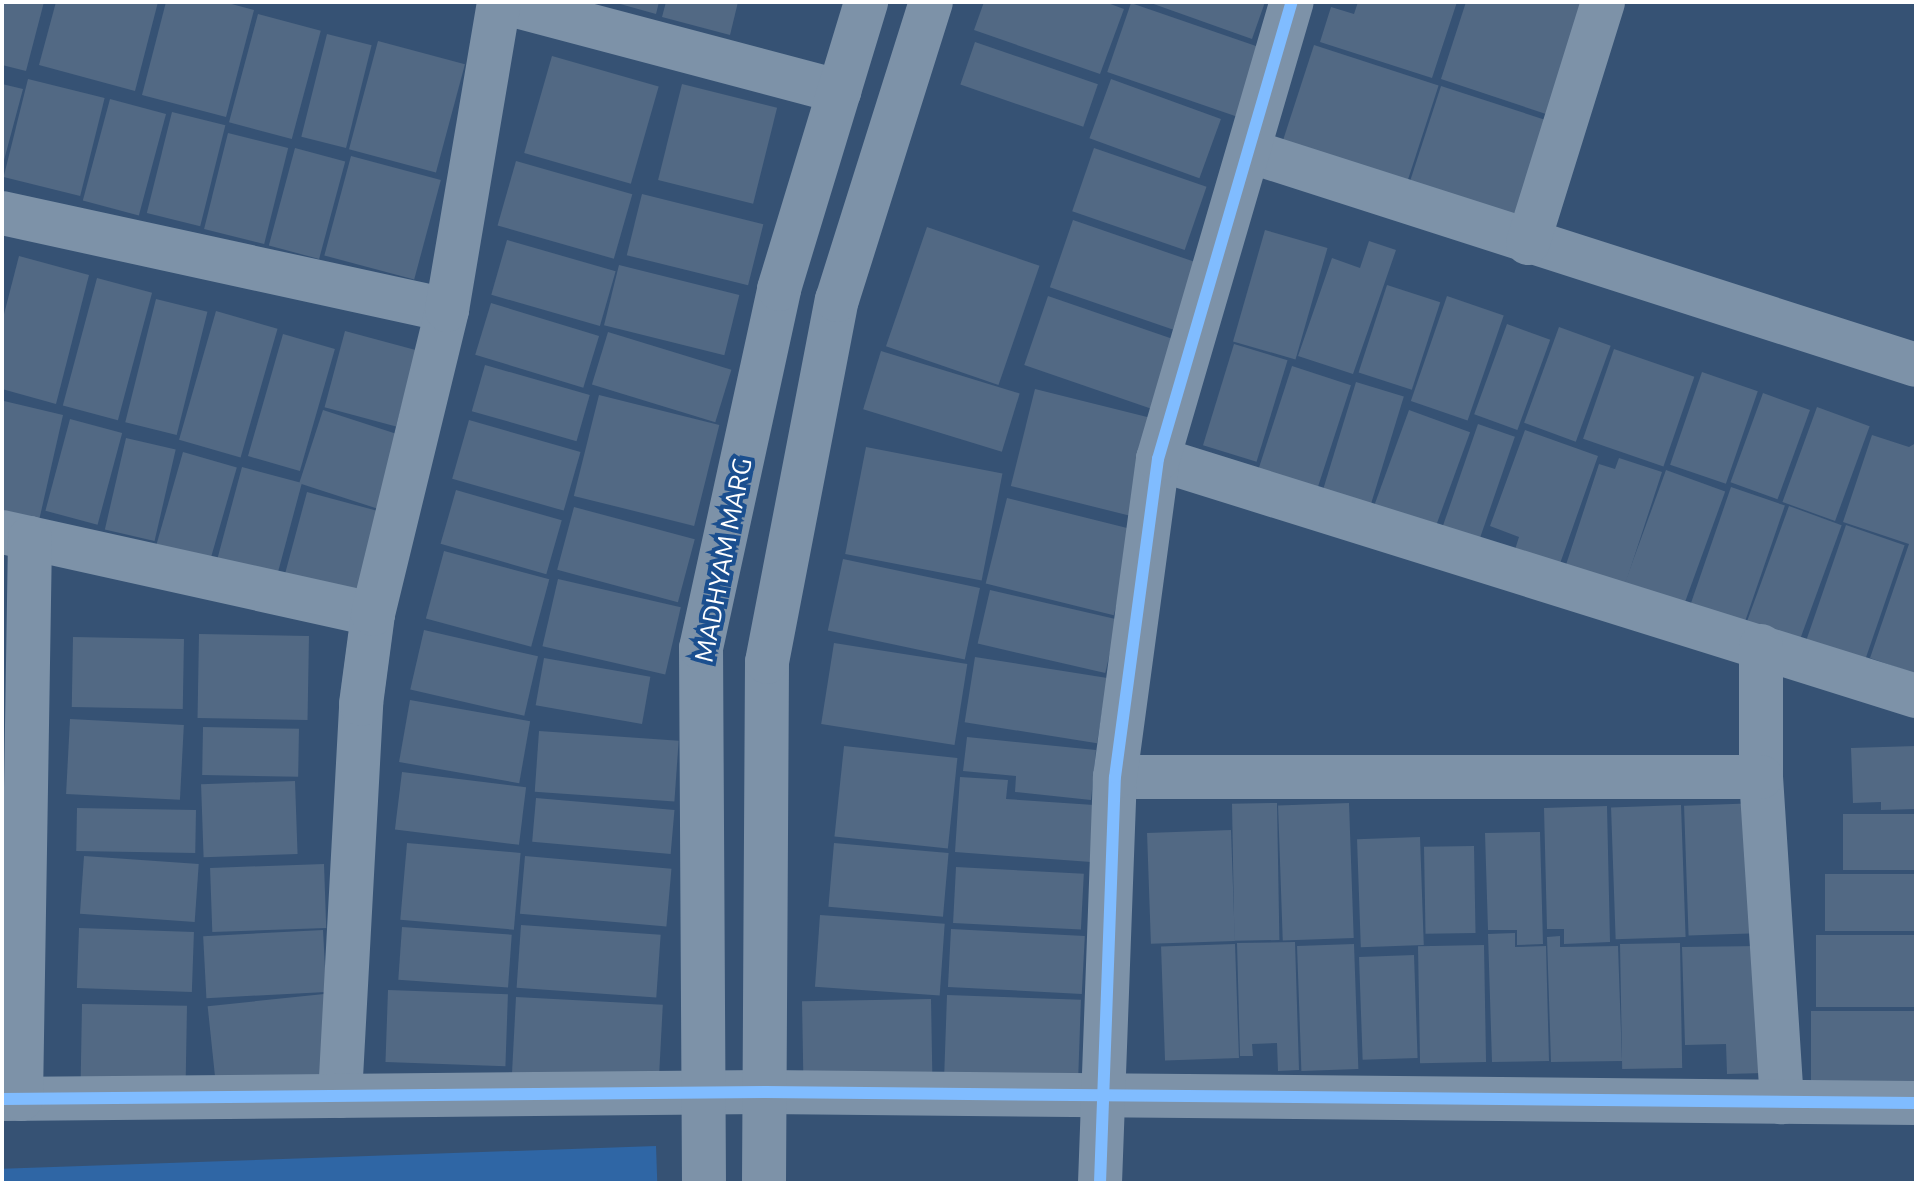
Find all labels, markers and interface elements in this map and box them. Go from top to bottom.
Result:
street label: MADHYAM MARG [688,455,758,665]

